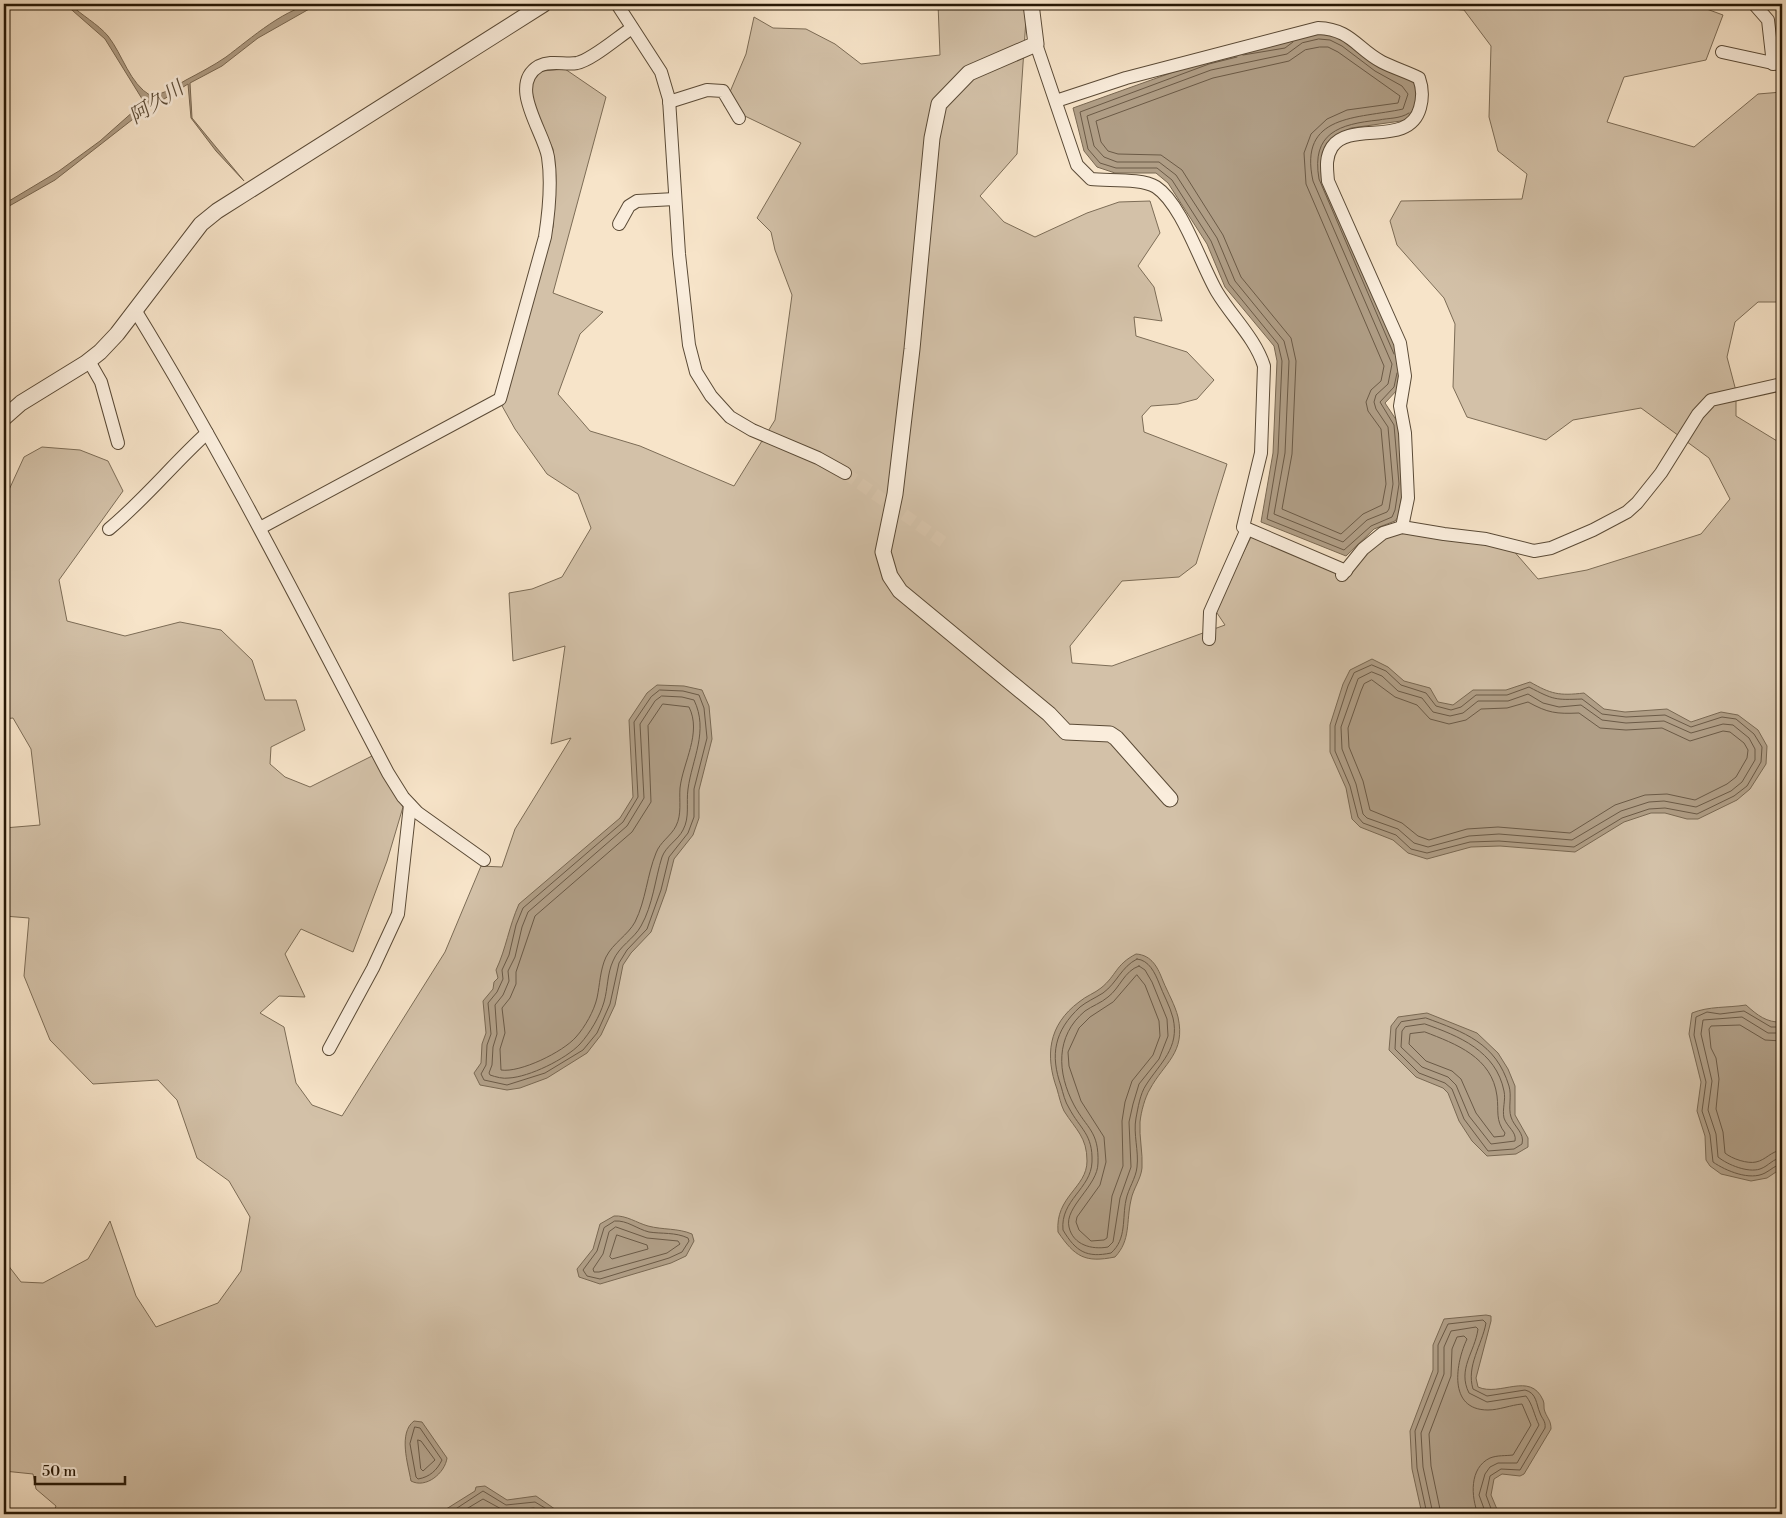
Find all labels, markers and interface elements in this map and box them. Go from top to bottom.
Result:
water label: 阿久川 [125,75,190,130]
scale bar [35,1453,125,1485]
text: 50 m [42,1462,76,1481]

